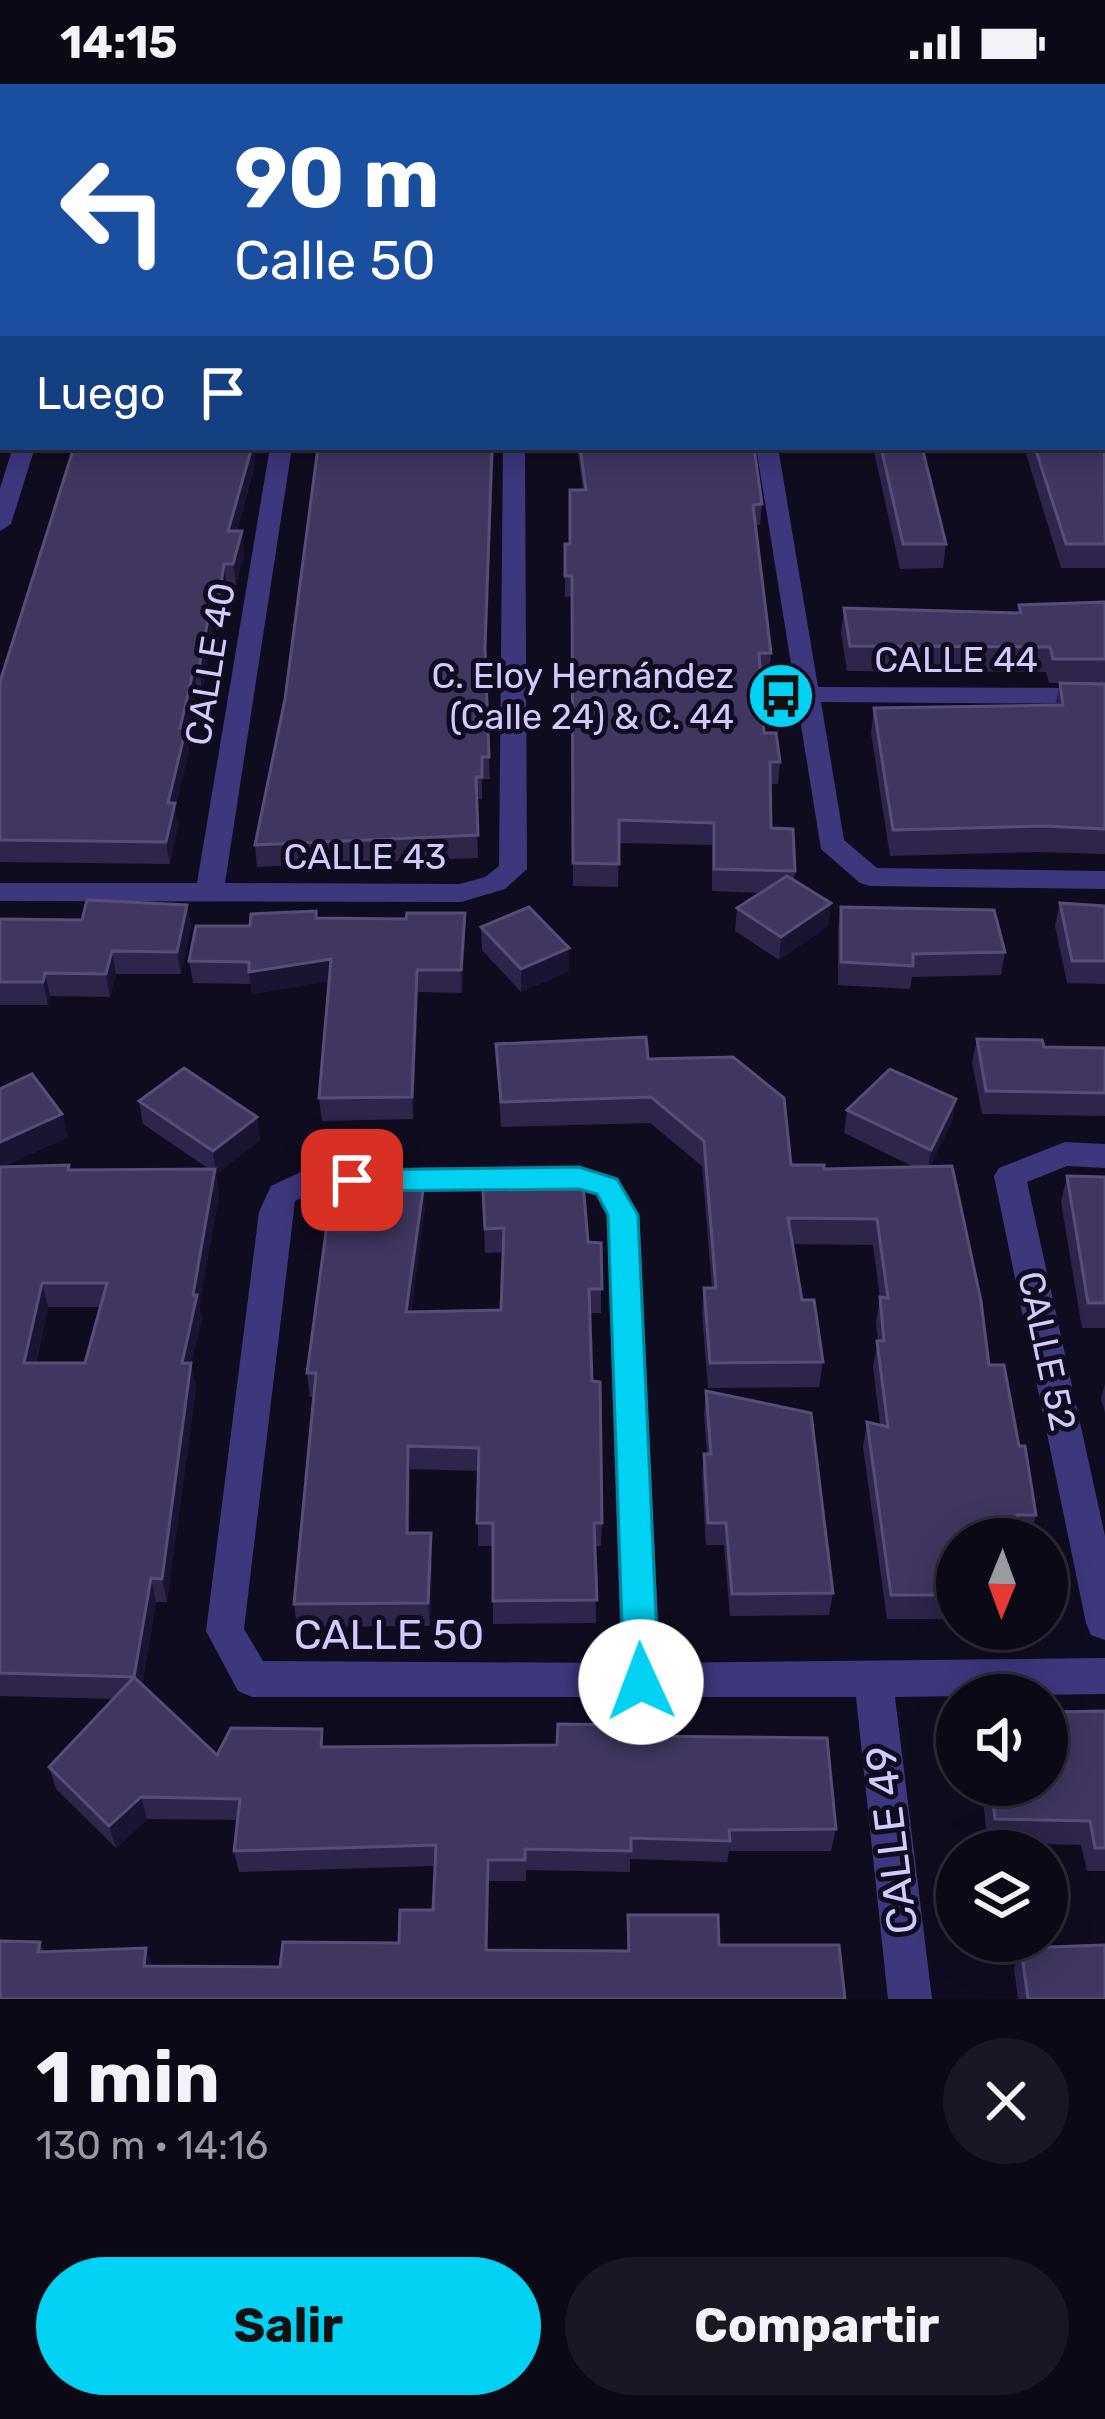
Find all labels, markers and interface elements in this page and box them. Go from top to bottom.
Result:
text: 14:15 [60,16,178,69]
text: 90 m [234,128,440,228]
icon: left [36,132,192,288]
text: Calle 50 [234,229,436,293]
icon: arrive [190,360,256,426]
text: Luego [36,367,166,420]
street label: CALLE 40 [176,580,244,748]
street label: CALLE 44 [874,638,1038,681]
place label: C. Eloy Hernández (Calle 24) & C. 44 [431,654,734,738]
bus stop icon: C. Eloy Hernández (Calle 24) & C. 44 [746,661,816,731]
street label: CALLE 43 [283,835,447,878]
pin [301,1129,403,1231]
icon: arrive [319,1147,385,1213]
street label: CALLE 52 [1009,1268,1085,1434]
north arrow [936,1518,1068,1650]
map controls [936,1518,1068,1962]
street label: CALLE 50 [294,1610,484,1660]
position arrow [578,1619,704,1745]
button: sound [936,1674,1068,1806]
street label: CALLE 49 [856,1743,928,1937]
button: layers [936,1830,1068,1962]
text: 1 min [36,2035,220,2120]
button: close [943,2038,1069,2164]
text: 130 m · 14:16 [36,2123,268,2169]
button: Salir [36,2257,541,2395]
button: Compartir [565,2257,1069,2395]

